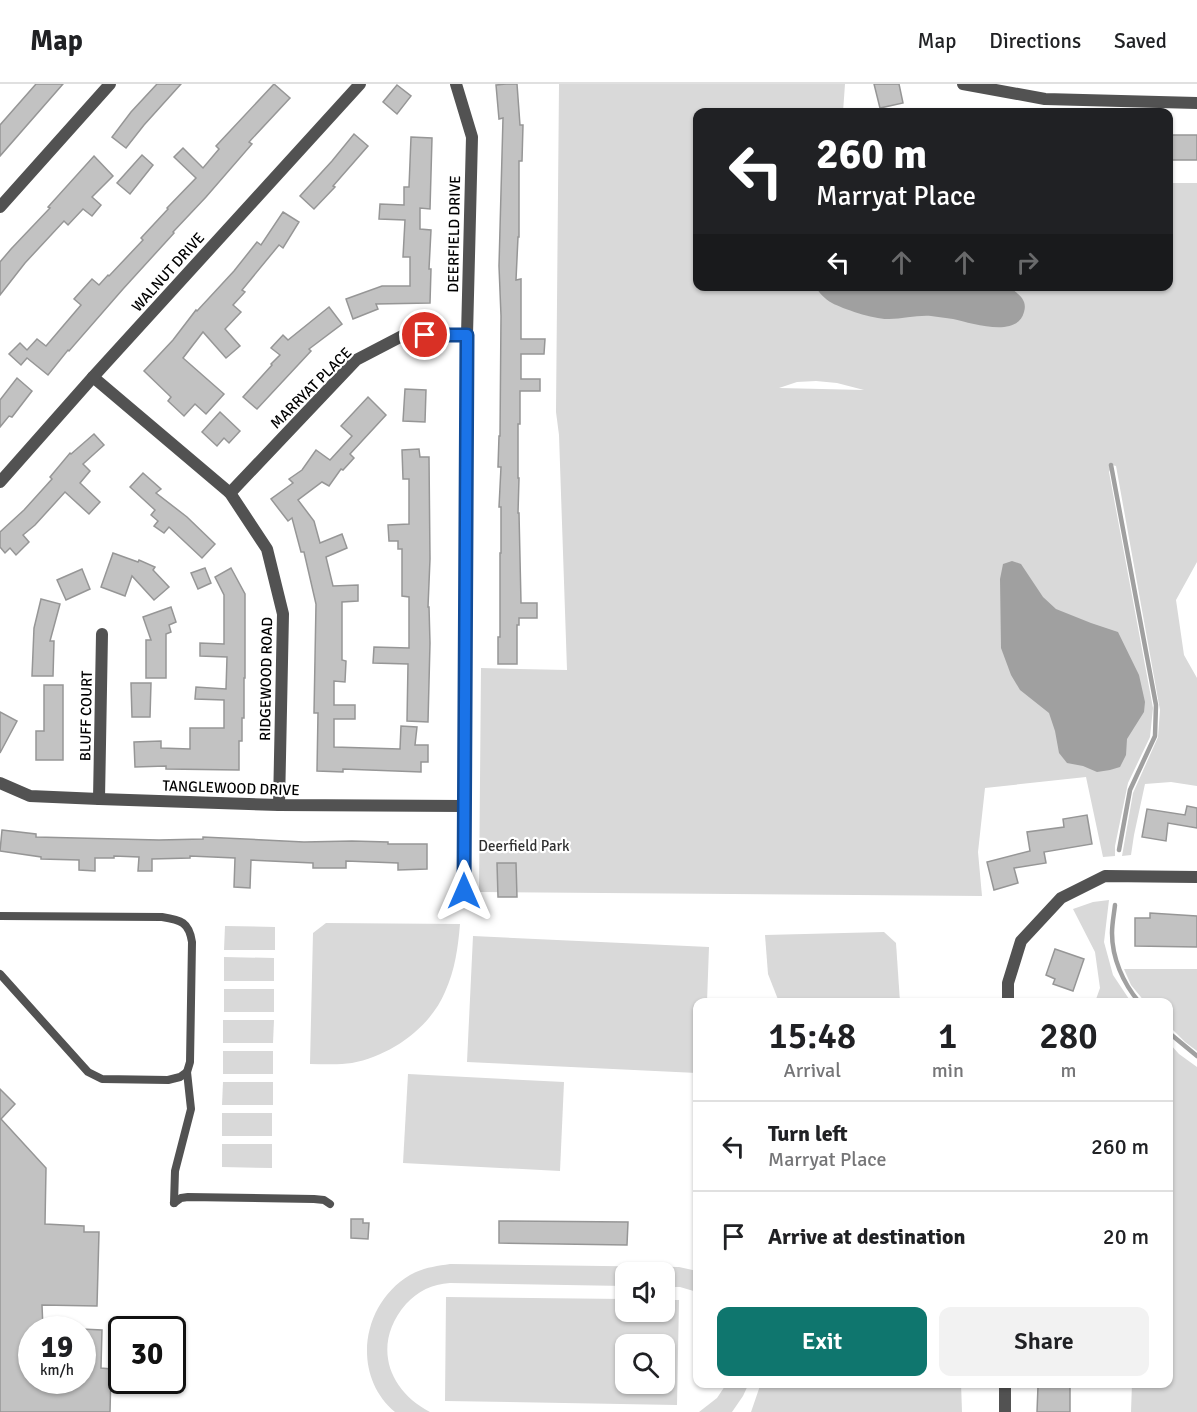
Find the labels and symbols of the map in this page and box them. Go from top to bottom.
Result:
street label: DEERFIELD DRIVE [444,175,464,293]
street label: WALNUT DRIVE [128,229,208,315]
pin [399,309,450,360]
street label: MARRYAT PLACE [267,344,355,432]
street label: RIDGEWOOD ROAD [256,617,276,741]
street label: BLUFF COURT [76,670,96,761]
street label: TANGLEWOOD DRIVE [162,777,300,799]
park label: Deerfield Park [478,837,570,855]
position arrow [432,859,496,923]
speed limit sign: 30 [108,1316,186,1394]

